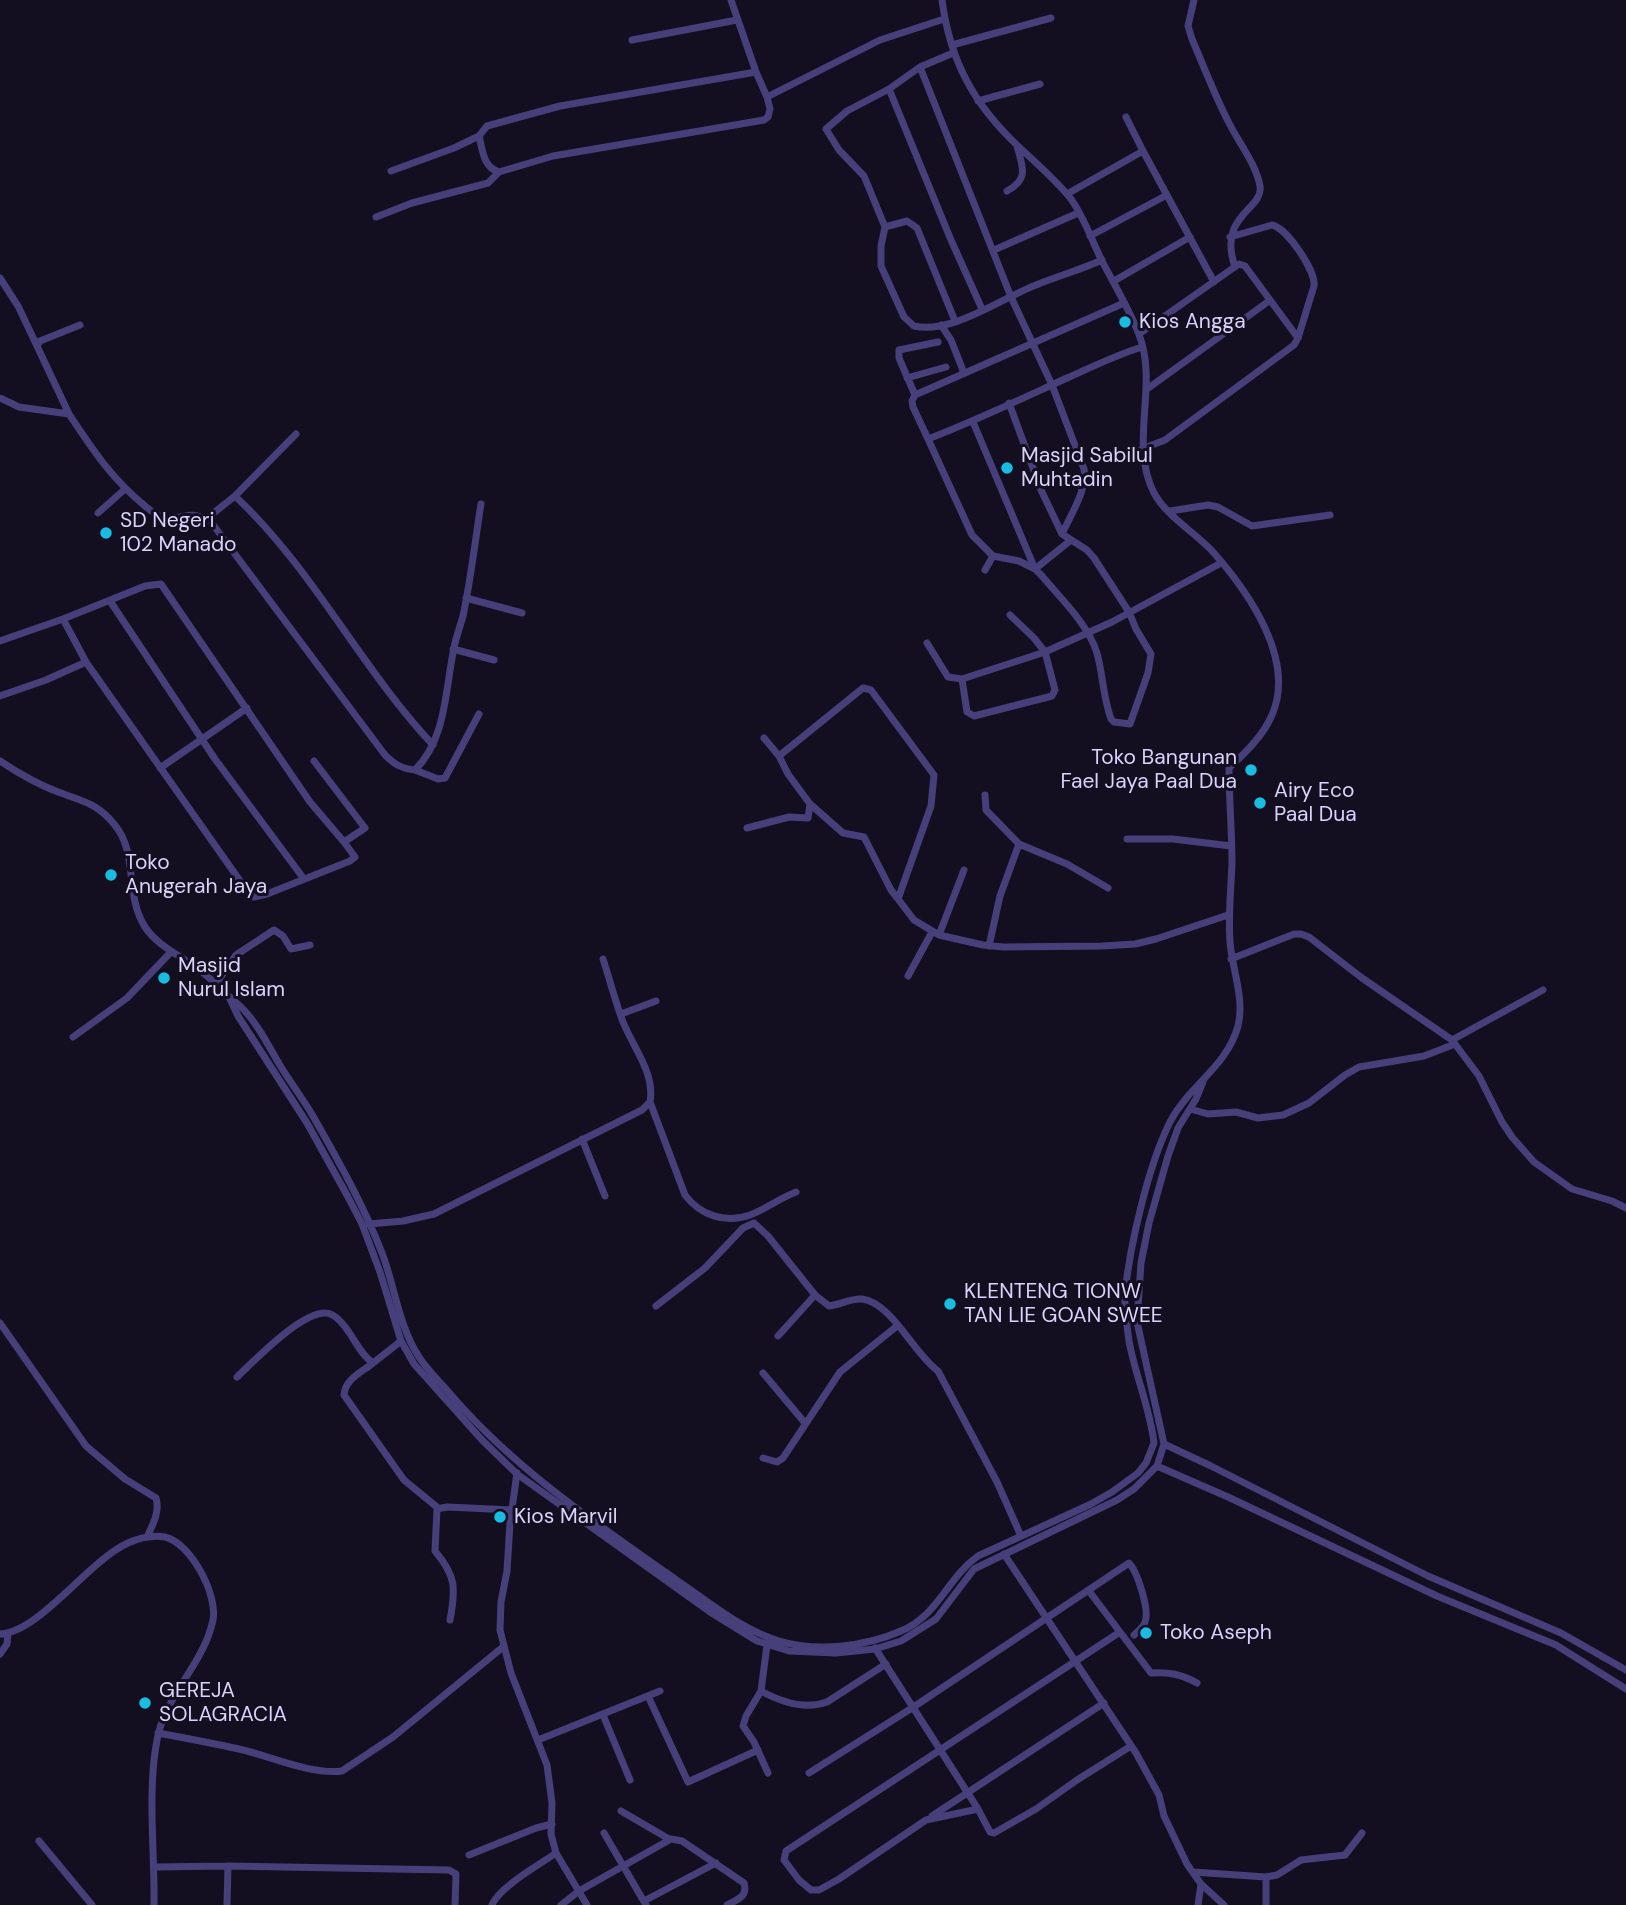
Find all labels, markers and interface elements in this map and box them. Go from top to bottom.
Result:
place label: Kios Angga [1139,309,1246,335]
marker: Kios Angga [1117,314,1133,330]
place label: Masjid Sabilul Muhtadin [1021,443,1153,493]
marker: Masjid Sabilul Muhtadin [999,460,1015,476]
place label: SD Negeri 102 Manado [120,508,237,558]
marker: SD Negeri 102 Manado [98,525,114,541]
place label: Toko Bangunan Fael Jaya Paal Dua [1060,745,1237,795]
marker: Toko Bangunan Fael Jaya Paal Dua [1243,762,1259,778]
place label: Airy Eco Paal Dua [1274,778,1357,828]
marker: Airy Eco Paal Dua [1252,795,1268,811]
place label: Toko Anugerah Jaya [125,850,267,900]
marker: Toko Anugerah Jaya [103,867,119,883]
place label: Masjid Nurul Islam [178,953,285,1003]
marker: Masjid Nurul Islam [156,970,172,986]
place label: KLENTENG TIONW TAN LIE GOAN SWEE [964,1279,1163,1329]
marker: KLENTENG TIONW TAN LIE GOAN SWEE [942,1296,958,1312]
place label: Kios Marvil [514,1504,618,1530]
marker: Kios Marvil [492,1509,508,1525]
place label: Toko Aseph [1160,1620,1272,1646]
marker: Toko Aseph [1138,1625,1154,1641]
place label: GEREJA SOLAGRACIA [159,1678,287,1728]
marker: GEREJA SOLAGRACIA [137,1695,153,1711]

